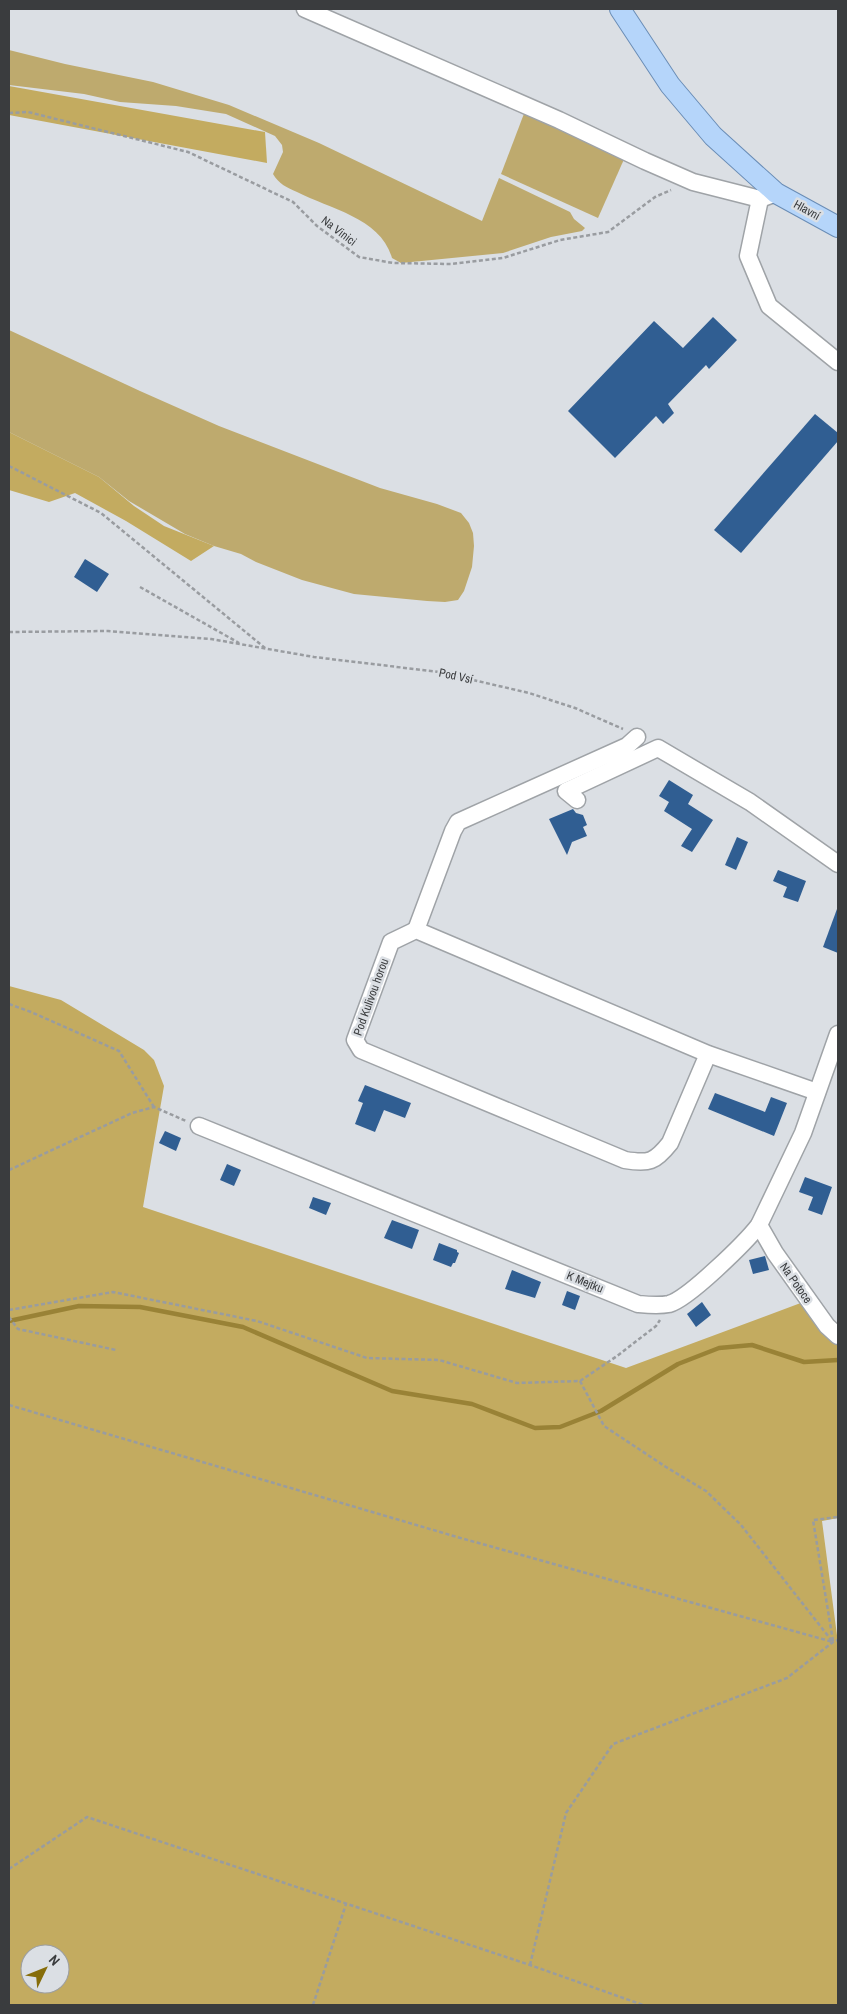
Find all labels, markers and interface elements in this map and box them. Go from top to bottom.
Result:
street label: Hlavní [791,196,823,224]
street label: Na Vinici [318,212,360,250]
street label: Pod Vsí [437,665,475,687]
street label: Pod Kulivou horou [350,956,392,1038]
street label: Na Potoce [776,1260,816,1306]
street label: K Mejtku [564,1267,606,1297]
north arrow [20,1944,70,1994]
text: N [45,1951,64,1969]

